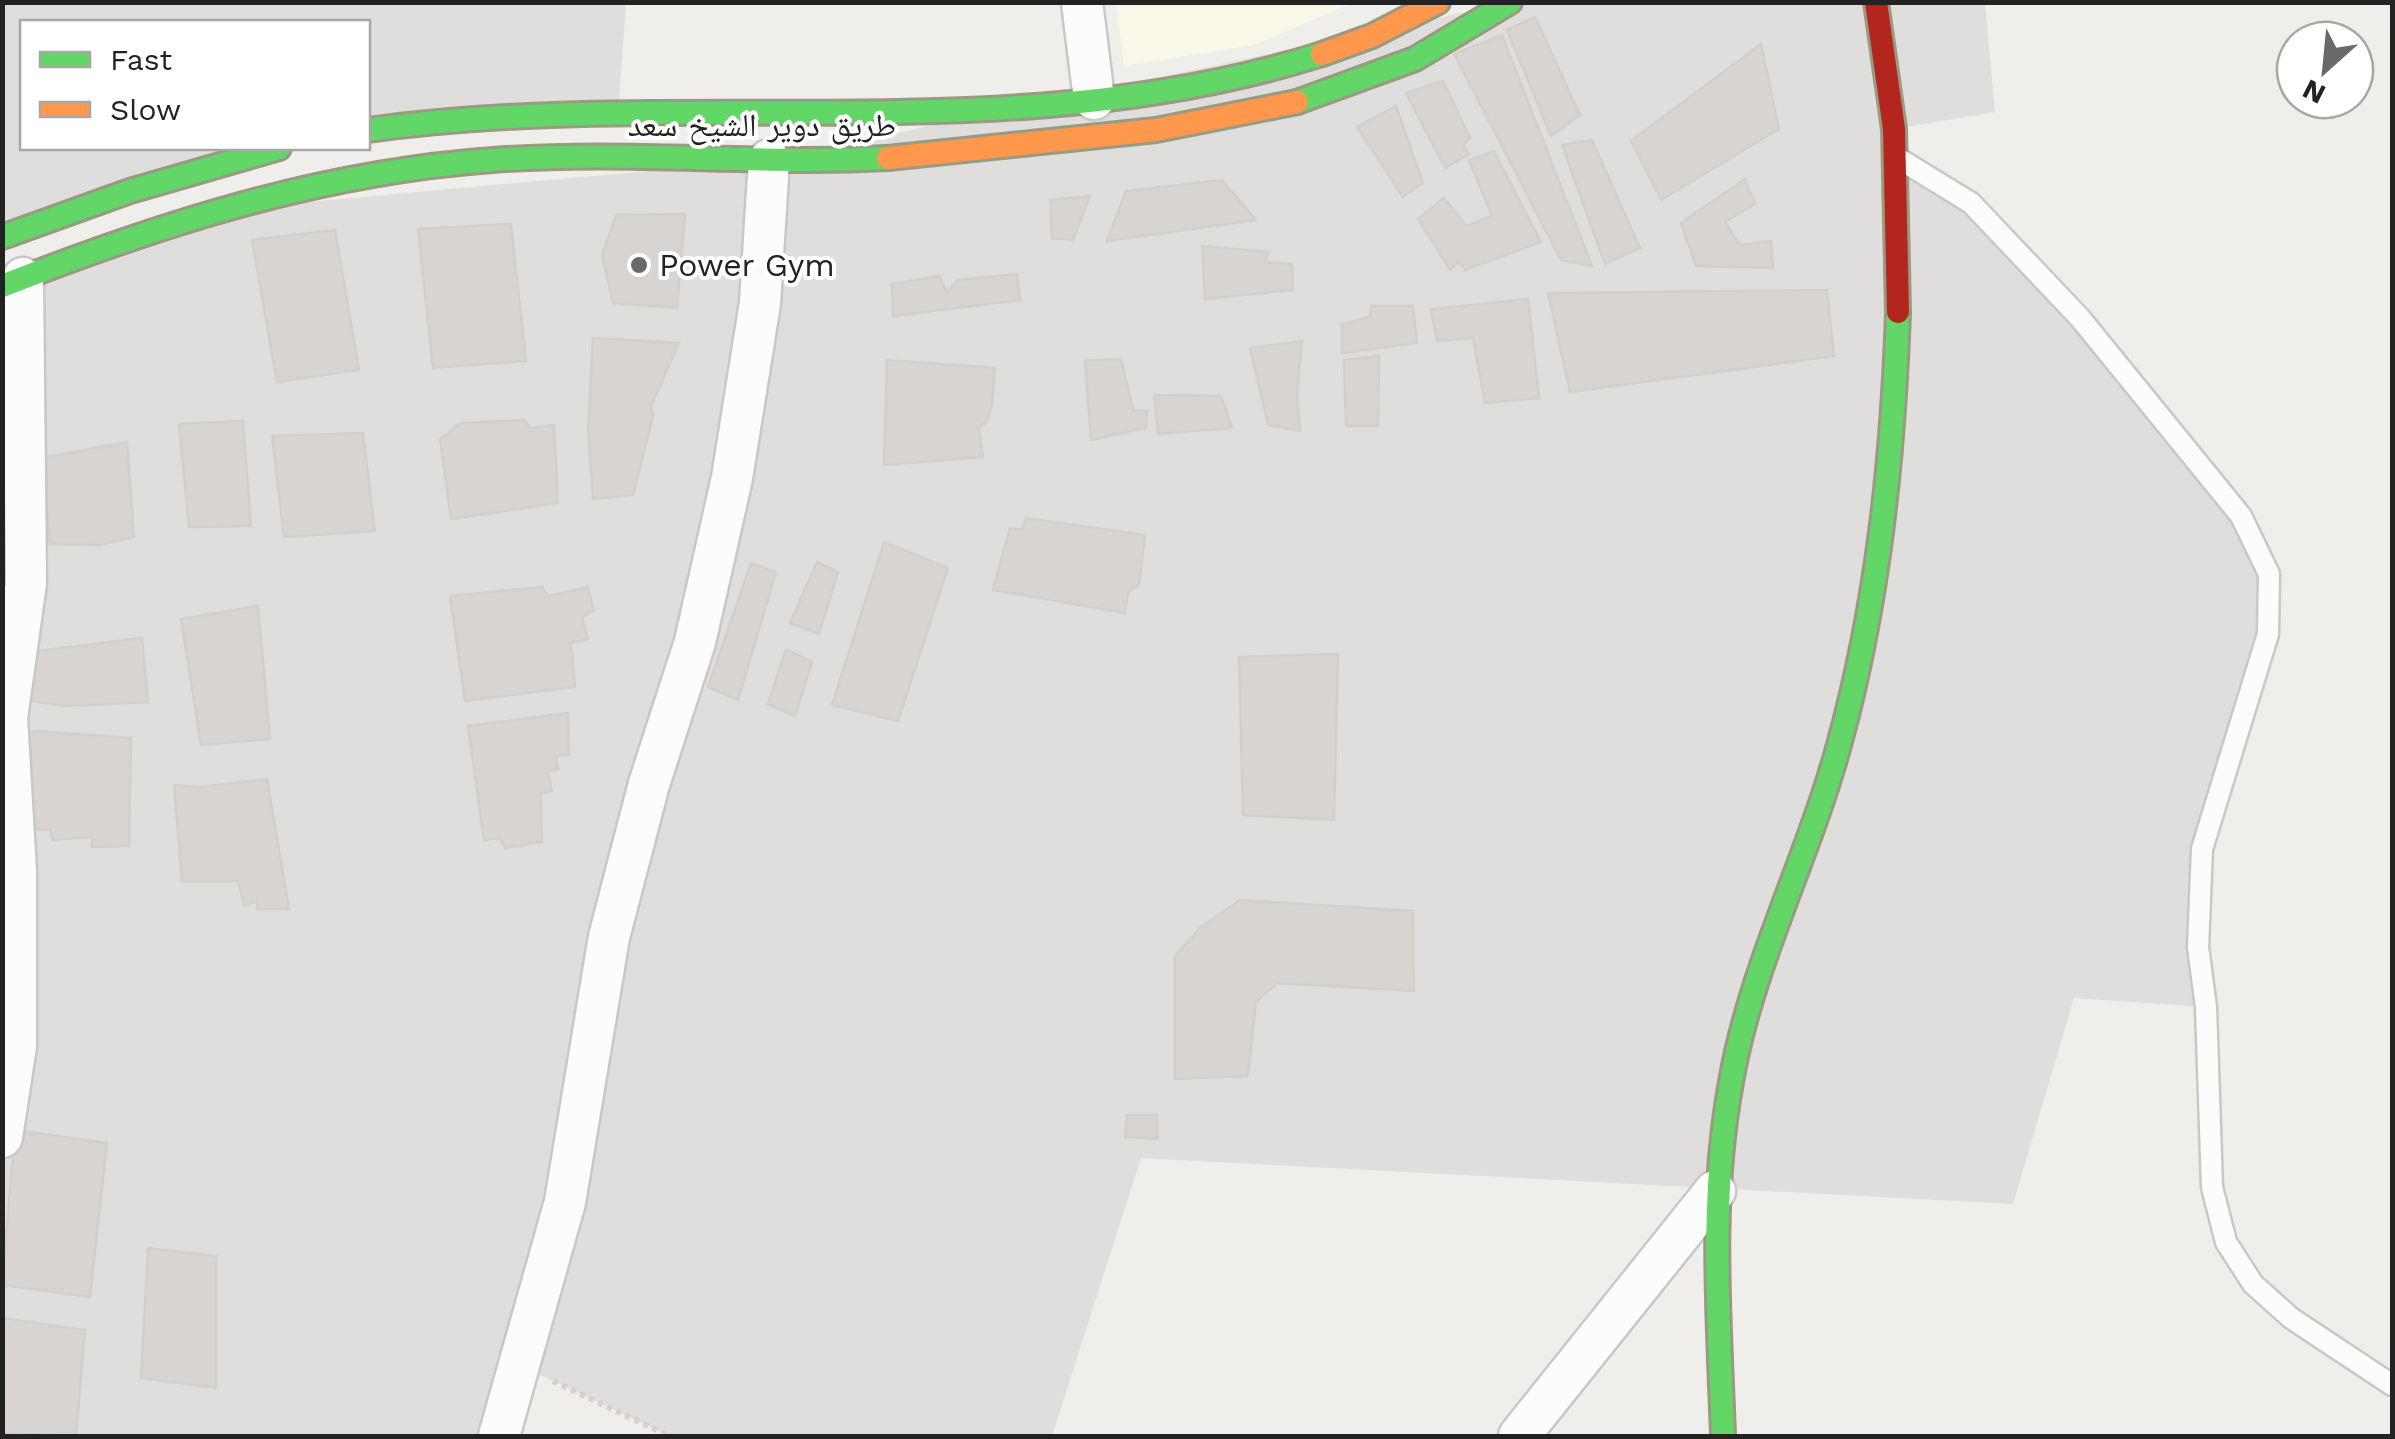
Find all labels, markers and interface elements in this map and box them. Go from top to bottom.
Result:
legend [20,20,370,150]
north arrow [2275,20,2375,120]
text: Fast [110,42,173,77]
text: N [2297,72,2331,111]
text: Slow [110,92,181,127]
street label: طريق دوير الشيخ سعد [628,106,896,145]
place label: Power Gym [659,246,835,284]
marker: Power Gym [628,254,650,276]

